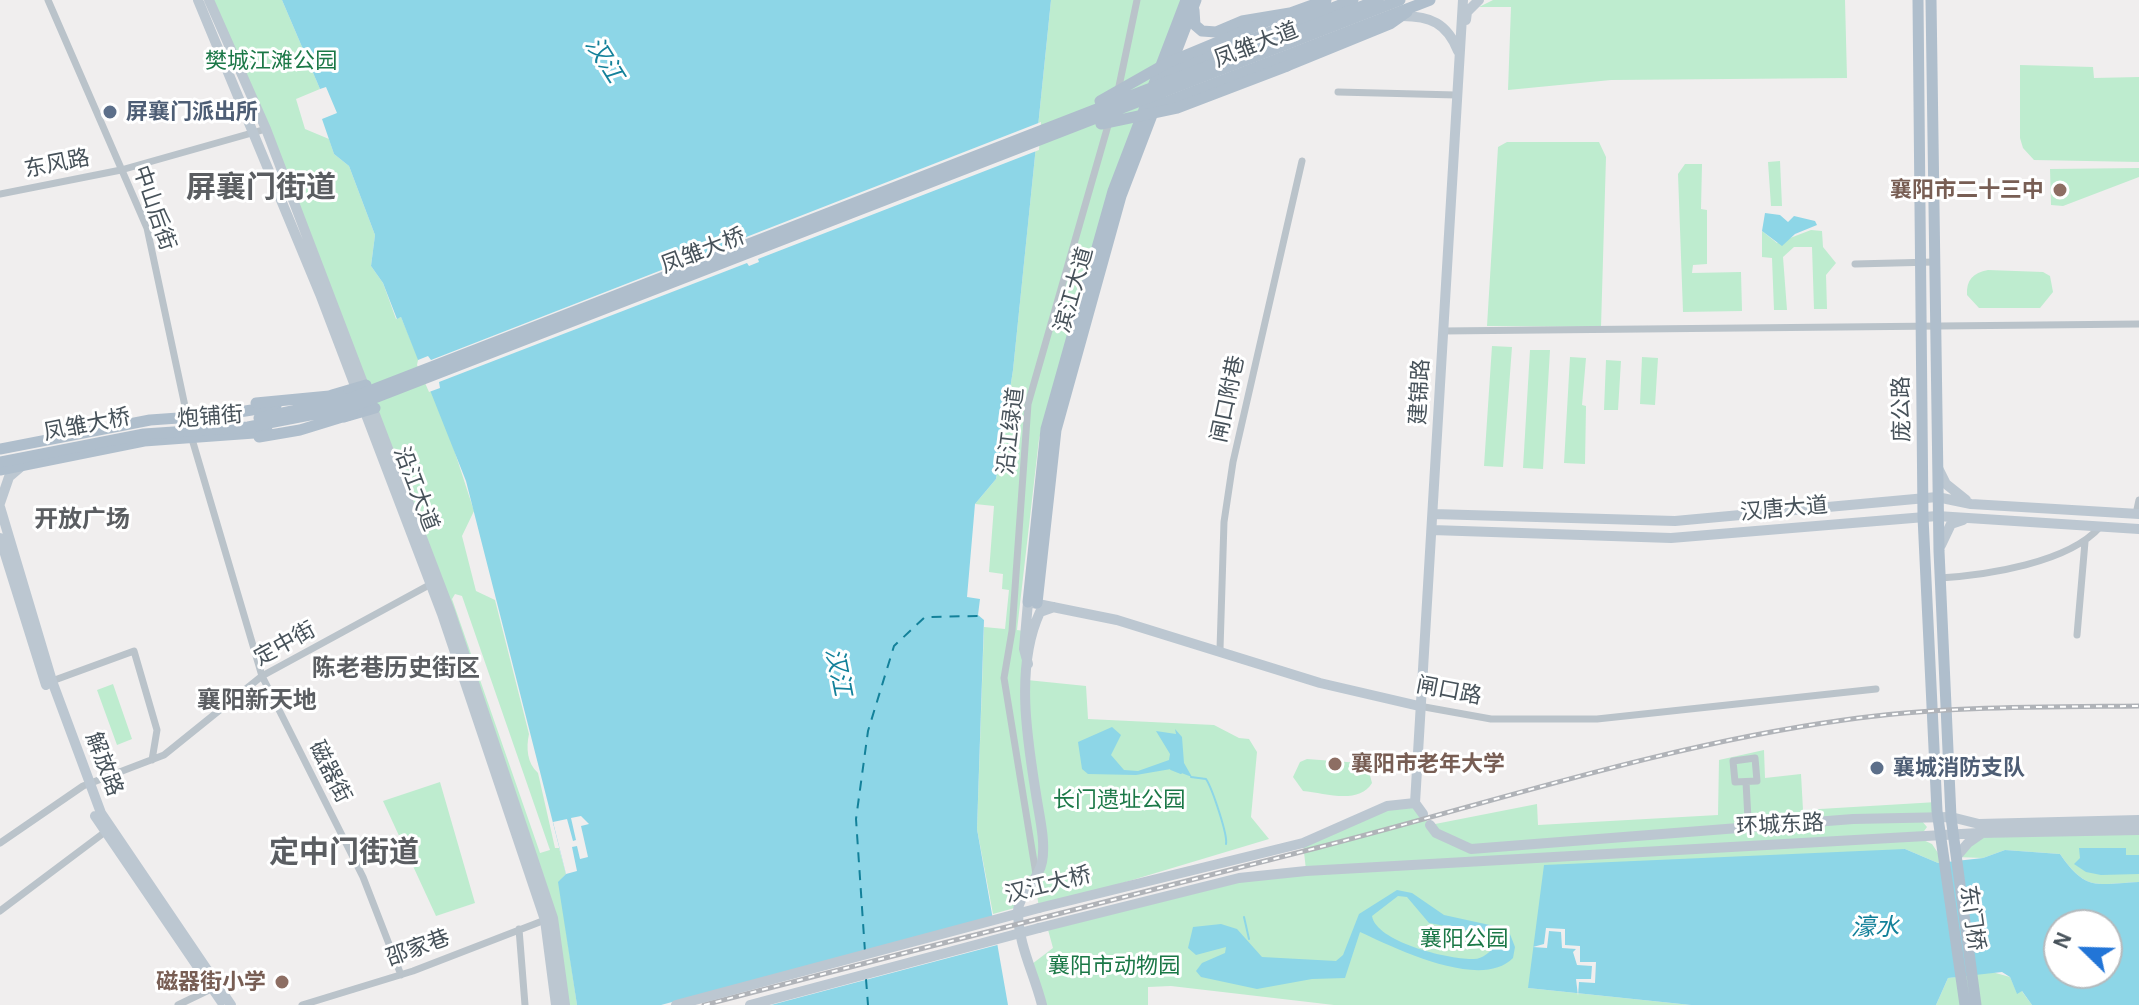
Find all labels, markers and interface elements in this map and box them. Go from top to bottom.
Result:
street label: 凤雏大道 [1210,17,1302,73]
water label: 汉江 [579,32,629,88]
park label: 樊城江滩公园 [205,48,337,74]
place label: 屏襄门派出所 [126,99,258,125]
marker: 屏襄门派出所 [101,103,119,121]
street label: 东风路 [22,145,92,183]
street label: 中山后街 [127,162,181,254]
district label: 屏襄门街道 [186,170,336,206]
place label: 襄阳市二十三中 [1890,177,2044,203]
marker: 襄阳市二十三中 [2051,181,2069,199]
street label: 凤雏大桥 [657,223,749,279]
street label: 滨江大道 [1049,244,1099,336]
street label: 闸口附巷 [1206,353,1250,445]
street label: 建锦路 [1405,358,1435,426]
street label: 庞公路 [1888,376,1916,442]
street label: 沿江绿道 [993,386,1029,476]
street label: 炮铺街 [176,402,244,432]
street label: 凤雏大桥 [41,404,133,446]
street label: 沿江大道 [388,443,444,535]
street label: 汉唐大道 [1739,492,1829,526]
district label: 开放广场 [34,506,130,534]
street label: 定中街 [250,616,320,672]
water label: 汉江 [819,646,857,698]
district label: 陈老巷历史街区 [312,655,480,683]
street label: 闸口路 [1414,672,1484,710]
district label: 襄阳新天地 [197,687,317,715]
street label: 解放路 [80,728,128,800]
street label: 磁器街 [303,737,357,807]
place label: 襄阳市老年大学 [1351,751,1505,777]
marker: 襄阳市老年大学 [1326,755,1344,773]
place label: 襄城消防支队 [1893,755,2025,781]
marker: 襄城消防支队 [1868,759,1886,777]
park label: 长门遗址公园 [1053,787,1185,813]
street label: 环城东路 [1735,810,1825,840]
district label: 定中门街道 [269,835,419,871]
street label: 汉江大桥 [1002,862,1094,908]
street label: 东门桥 [1954,883,1990,953]
north arrow [2043,909,2123,989]
water label: 濠水 [1851,914,1899,942]
street label: 邵家巷 [382,924,454,972]
park label: 襄阳公园 [1420,926,1508,952]
text: N [2050,929,2076,952]
park label: 襄阳市动物园 [1048,953,1180,979]
place label: 磁器街小学 [156,969,266,995]
marker: 磁器街小学 [273,973,291,991]

